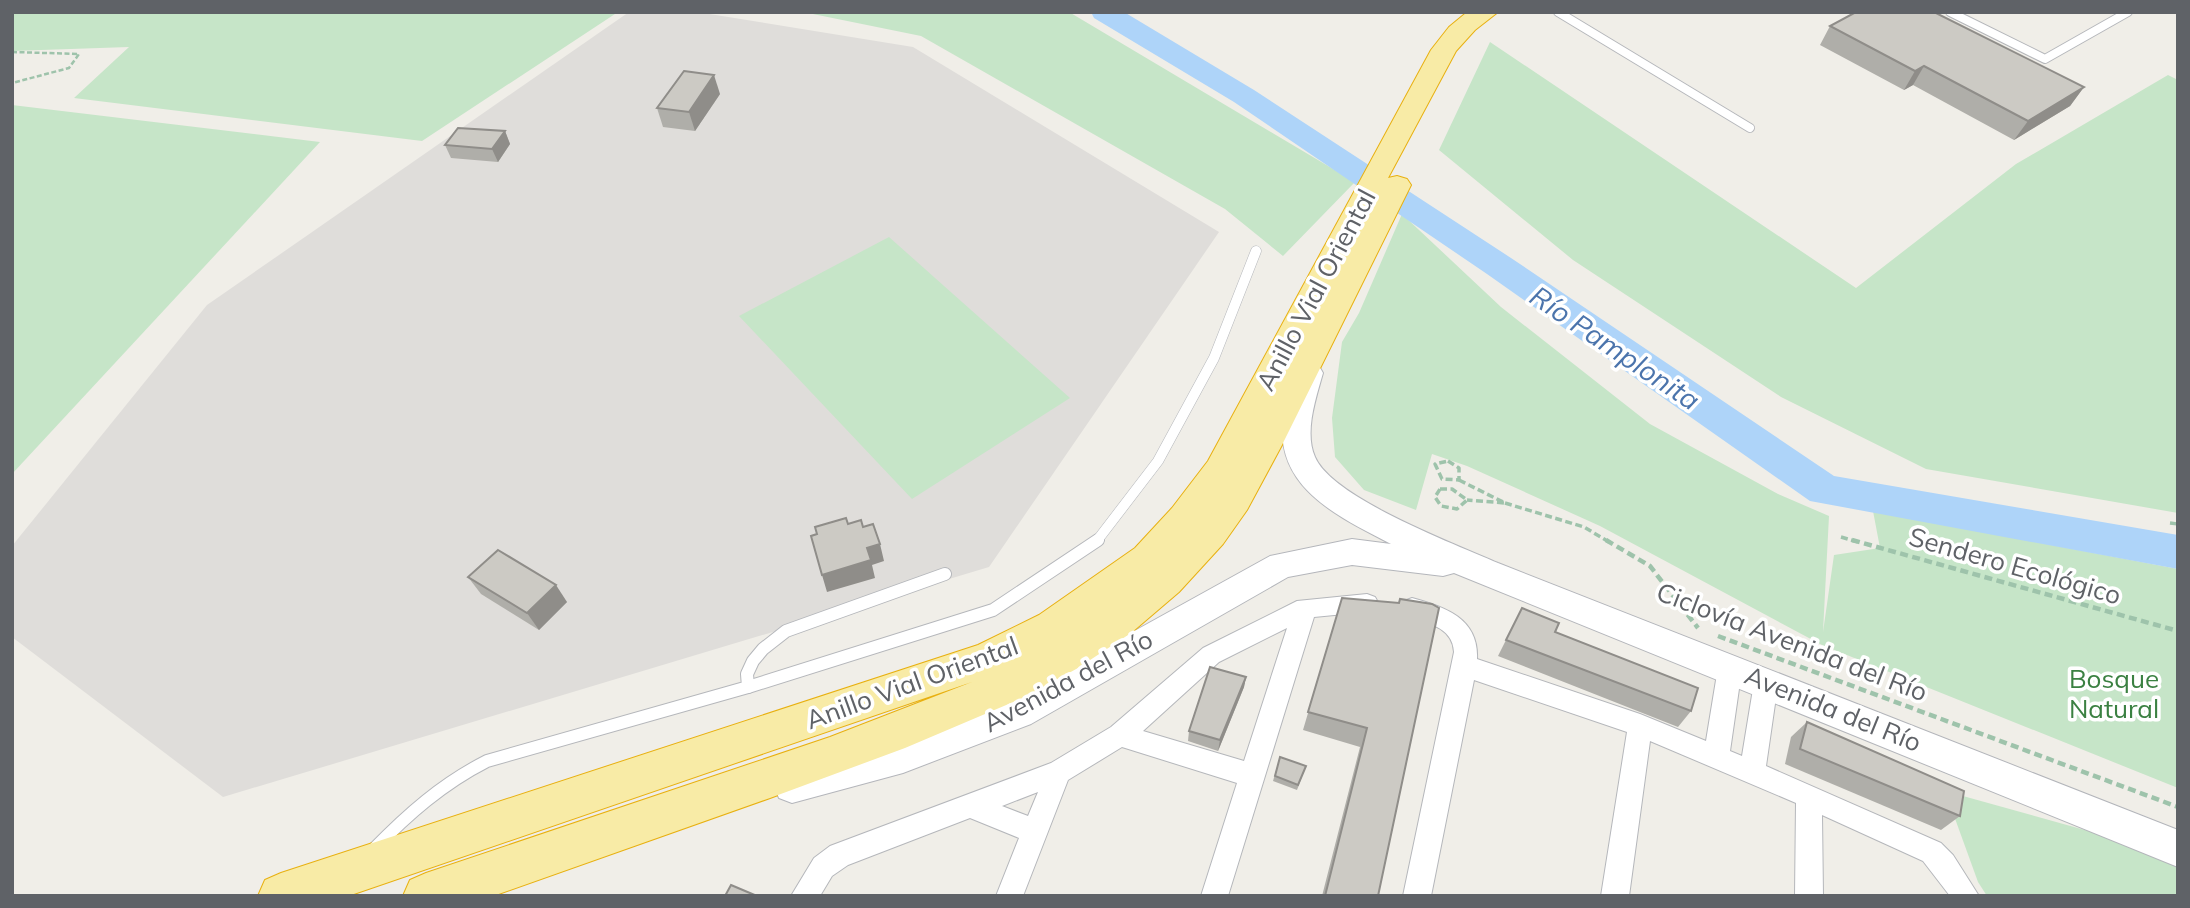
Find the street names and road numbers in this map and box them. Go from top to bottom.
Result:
street label: Anillo Vial Oriental [1249,183,1383,396]
street label: Sendero Ecológico [1905,519,2125,612]
street label: Ciclovía Avenida del Río [1652,576,1932,708]
street label: Avenida del Río [977,622,1158,739]
street label: Anillo Vial Oriental [801,629,1022,736]
street label: Avenida del Río [1740,659,1926,759]

